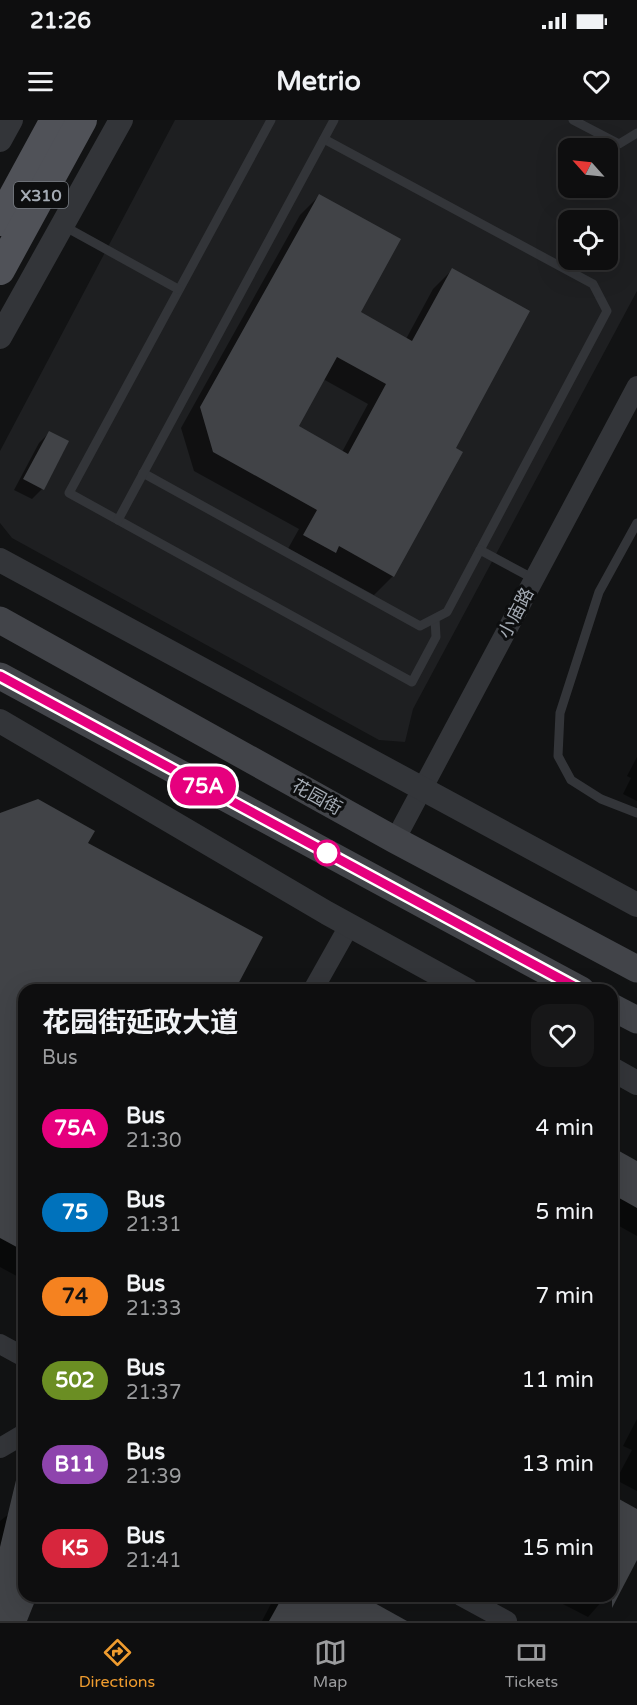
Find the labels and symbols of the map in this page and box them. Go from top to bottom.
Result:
north arrow [558,138,618,198]
road number: X310 [14,182,68,208]
street label: 小庙路 [494,584,538,642]
line badge: 75A [168,766,238,806]
street label: 花园街 [288,774,346,820]
unlabelled marker [314,840,340,866]

